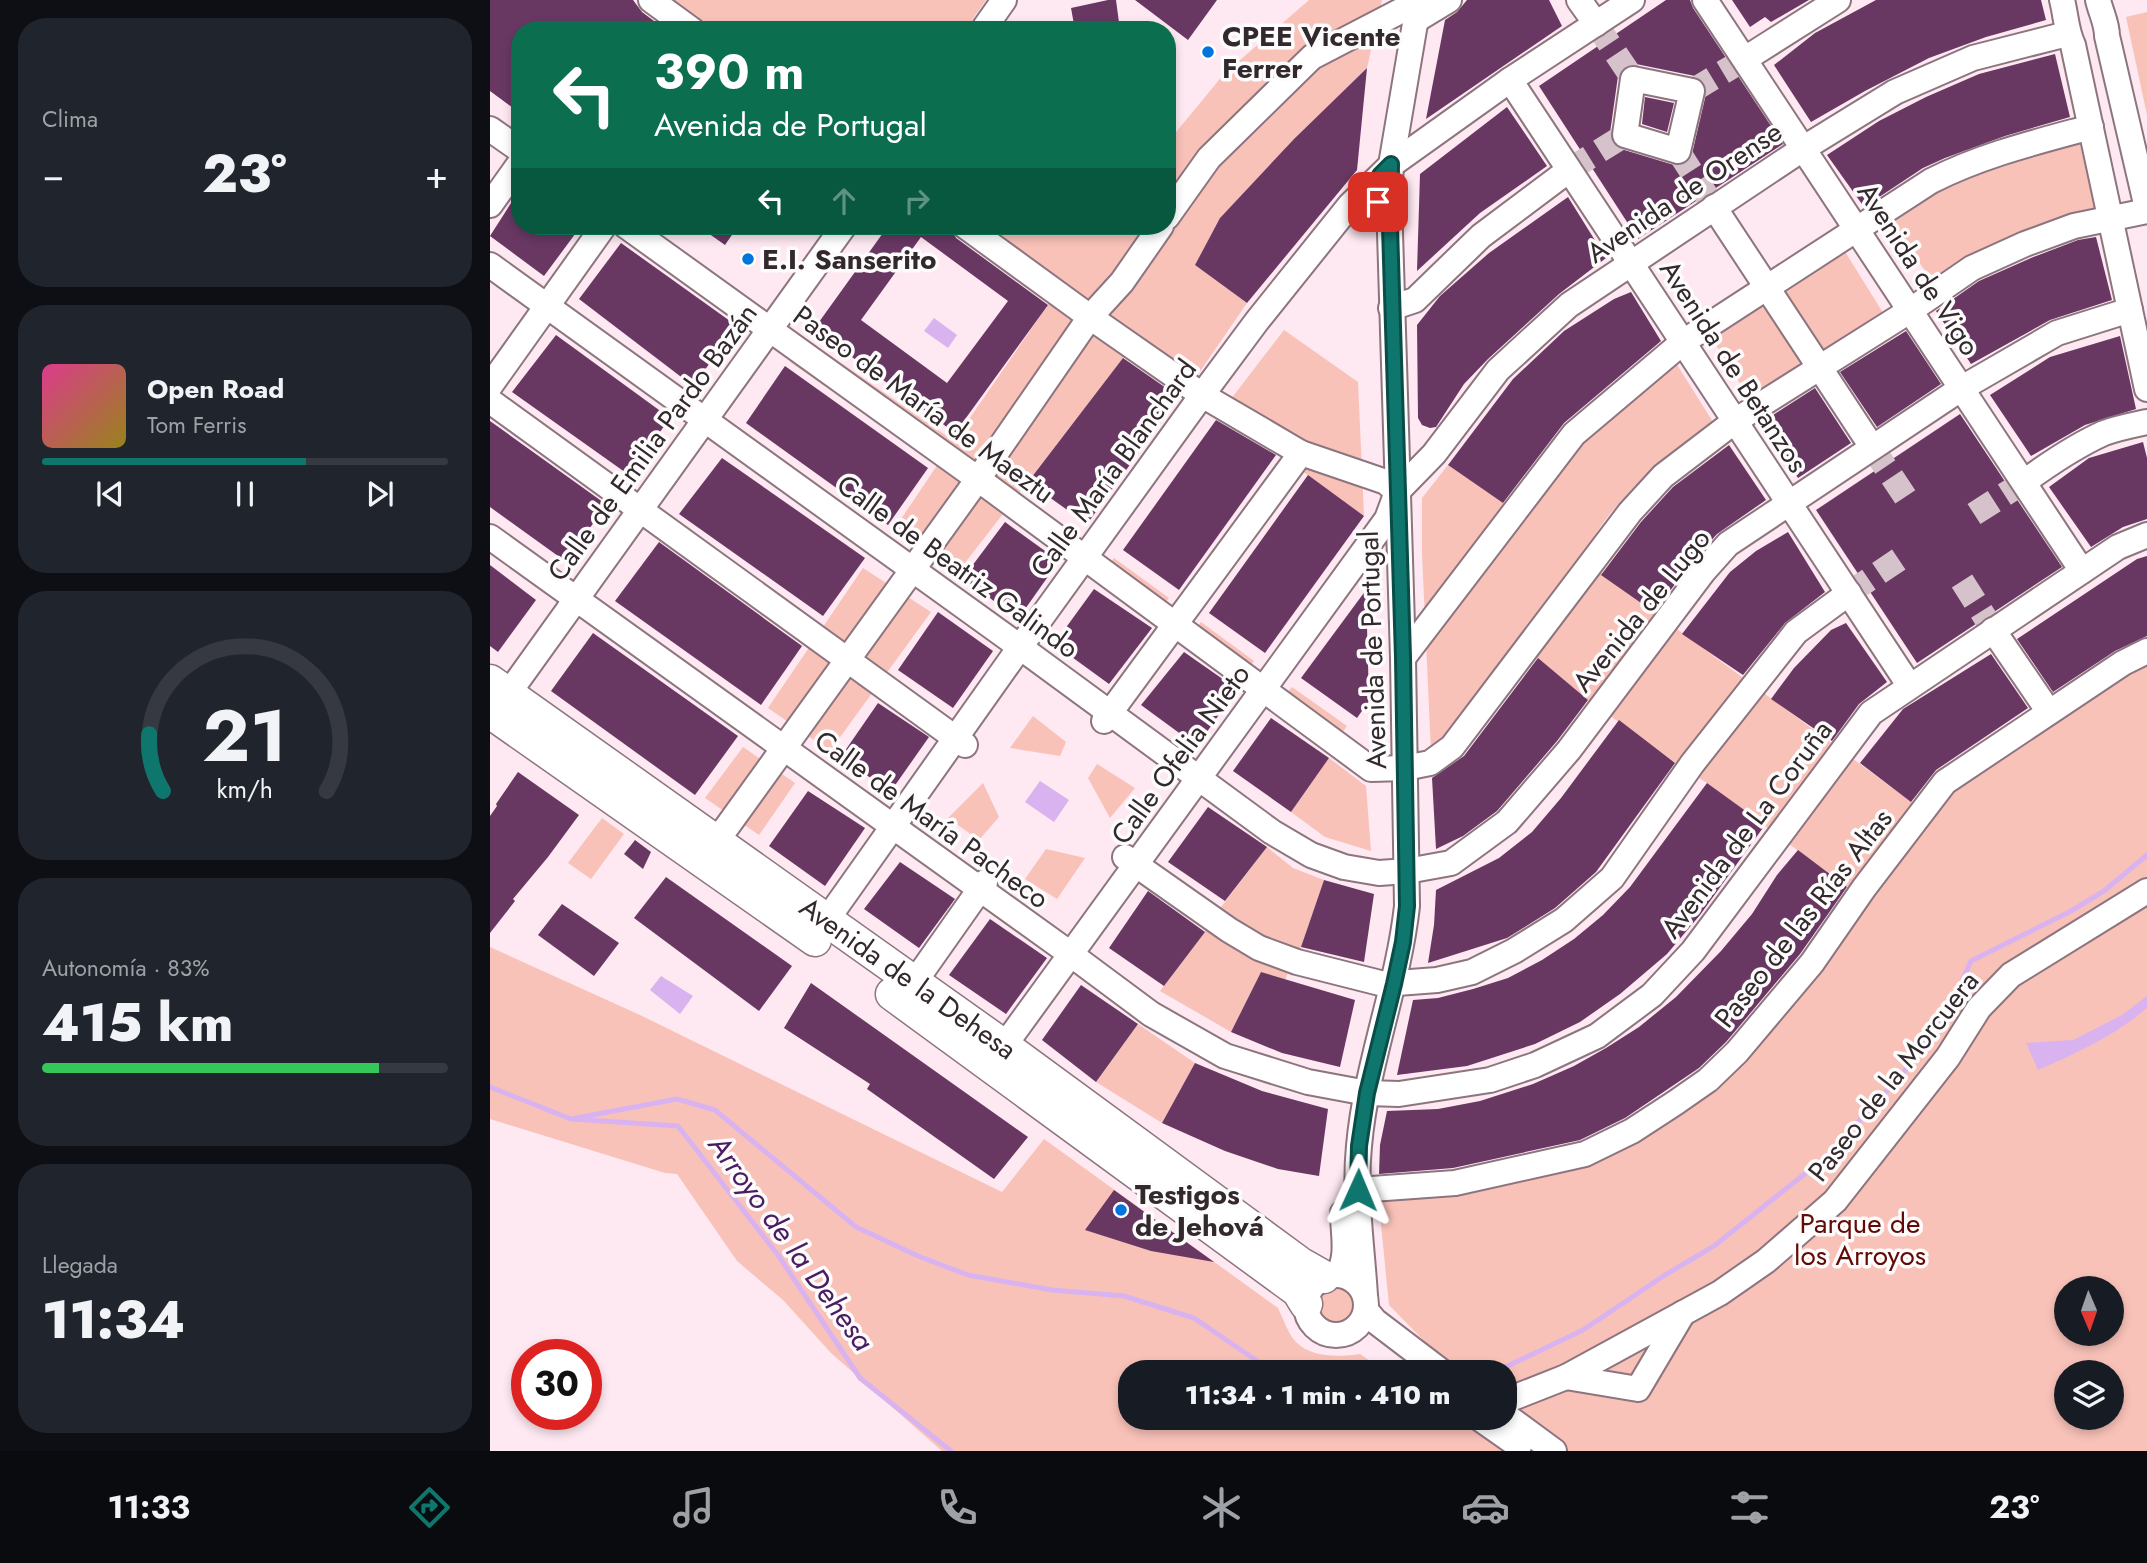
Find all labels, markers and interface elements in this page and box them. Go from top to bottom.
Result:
place label: CPEE Vicente Ferrer [1222,16,1400,89]
text: 390 m [654,37,805,107]
marker: CPEE Vicente Ferrer [1200,44,1216,60]
icon: left [539,49,630,140]
text: Clima [42,102,98,136]
text: Avenida de Portugal [654,102,927,148]
street label: Avenida de Orense [1578,112,1790,273]
text: 23° [202,136,287,212]
text: − [42,147,64,202]
text: + [425,147,448,202]
pin [1348,172,1408,232]
street label: Avenida de Vigo [1847,175,1990,364]
icon: left [752,182,790,220]
icon: ahead [825,182,863,220]
icon: right [898,182,936,220]
icon: arrive [1359,183,1397,221]
place label: E.I. Sanserito [762,239,936,280]
marker: E.I. Sanserito [740,251,756,267]
street label: Avenida de Betanzos [1649,252,1818,481]
street label: Calle de Emilia Pardo Bazán [537,295,767,590]
street label: Paseo de María de Maeztu [785,295,1063,513]
street label: Calle María Blanchard [1020,351,1207,586]
text: Open Road [147,370,284,408]
text: Tom Ferris [147,408,246,442]
street label: Calle de Beatriz Galindo [828,464,1087,668]
icon: previous [91,475,129,513]
icon: pause [226,475,264,513]
icon: next [361,475,399,513]
street label: Avenida de Lugo [1563,520,1720,701]
street label: Avenida de Portugal [1348,530,1397,770]
street label: Calle Ofelia Nieto [1101,656,1260,853]
text: 21 [203,684,287,789]
street label: Avenida de La Coruña [1651,712,1842,947]
street label: Calle de María Pacheco [806,720,1057,919]
text: km/h [217,771,273,807]
street label: Paseo de las Rías Altas [1705,800,1902,1037]
street label: Avenida de la Dehesa [791,887,1025,1070]
text: Autonomía · 83% [42,951,210,985]
street label: Paseo de la Morcuera [1798,962,1989,1190]
text: 415 km [42,985,233,1061]
water label: Arroyo de la Dehesa [698,1125,885,1360]
position arrow [1321,1153,1395,1227]
place label: Testigos de Jehová [1135,1174,1264,1247]
marker: Testigos de Jehová [1113,1202,1129,1218]
park label: Parque de los Arroyos [1794,1203,1926,1276]
text: Llegada [42,1248,118,1282]
north arrow [2054,1276,2124,1346]
map controls [2054,1276,2124,1430]
text: 11:34 [42,1282,185,1358]
speed limit sign: 30 [511,1339,602,1430]
button: layers [2054,1360,2124,1430]
text: 11:34 · 1 min · 410 m [1185,1376,1450,1414]
icon: directions [405,1483,454,1532]
icon: music [669,1483,718,1532]
icon: phone [933,1483,982,1532]
icon: climate [1197,1483,1246,1532]
icon: car [1461,1483,1510,1532]
icon: filters [1725,1483,1774,1532]
text: 11:33 [108,1484,190,1530]
text: 23° [1989,1484,2040,1530]

